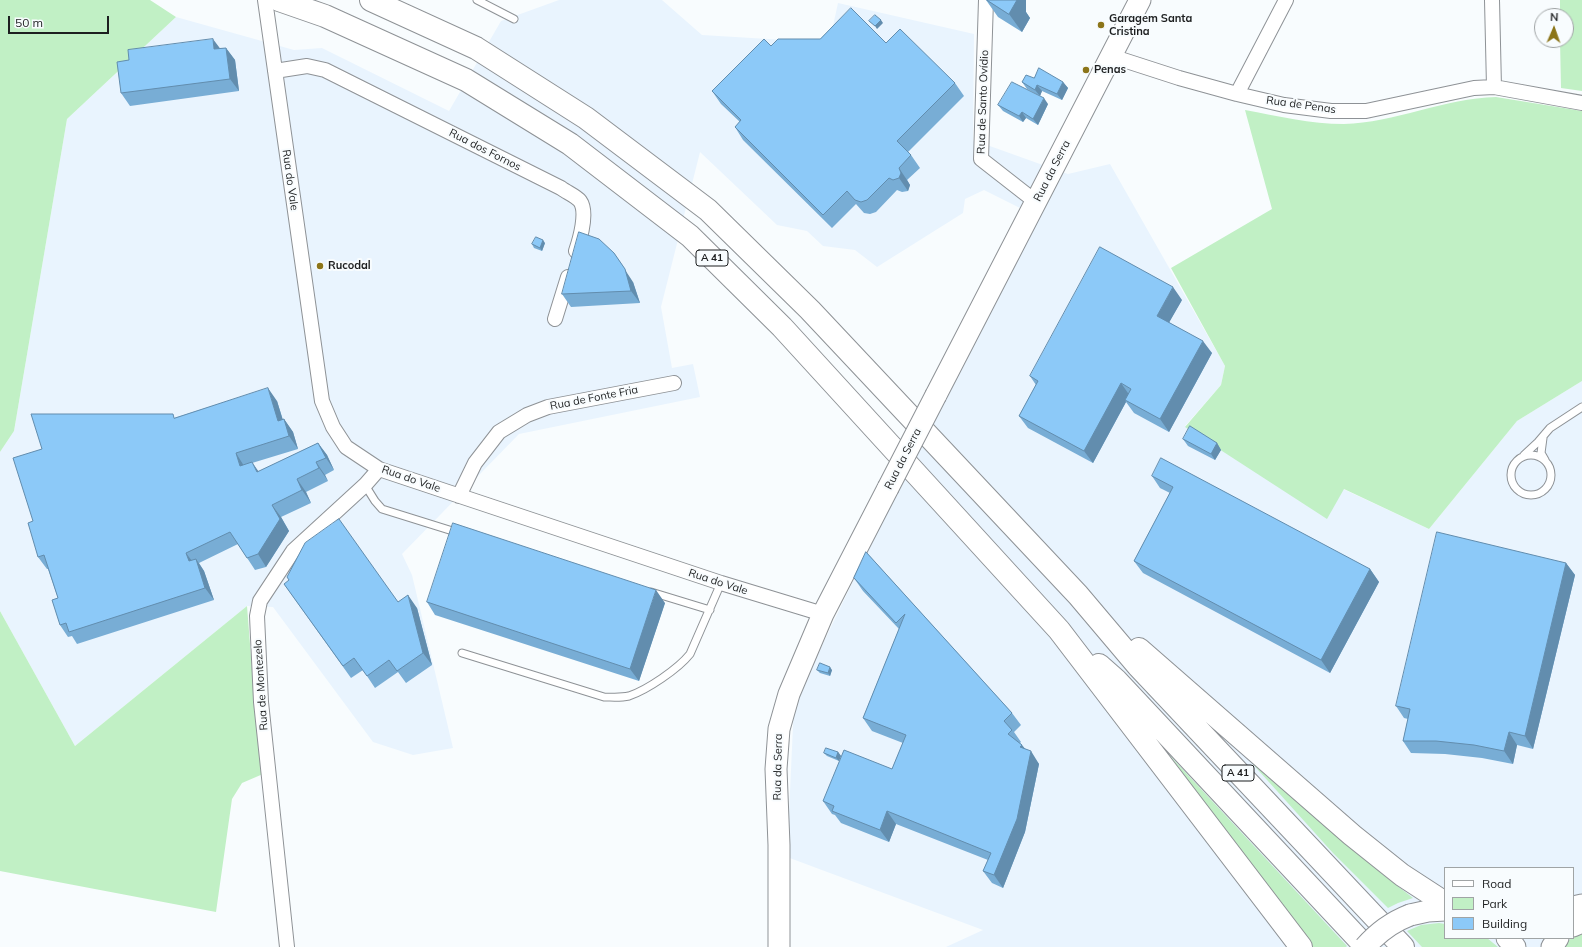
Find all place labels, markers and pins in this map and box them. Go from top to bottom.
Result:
place label: Garagem Santa Cristina [1109,12,1192,38]
marker: Garagem Santa Cristina [1096,20,1106,30]
place label: Penas [1094,63,1126,77]
marker: Penas [1081,65,1091,75]
place label: Rucodal [328,259,371,273]
marker: Rucodal [315,261,325,271]

